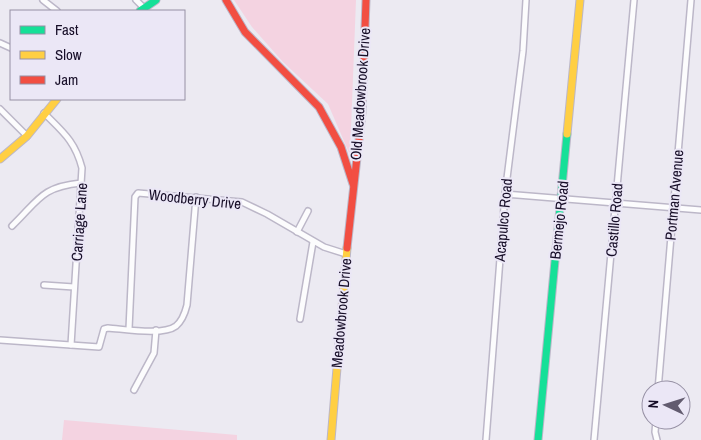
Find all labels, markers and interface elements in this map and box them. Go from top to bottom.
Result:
legend [10,10,185,100]
text: Fast [55,19,79,40]
street label: Old Meadowbrook Drive [345,27,375,161]
text: Slow [55,44,82,65]
text: Jam [55,69,78,90]
street label: Portman Avenue [660,149,688,241]
street label: Acapulco Road [489,178,517,263]
street label: Bermejo Road [544,180,574,260]
street label: Carriage Lane [66,182,92,262]
street label: Castillo Road [600,182,628,258]
street label: Woodberry Drive [148,184,242,214]
street label: Meadowbrook Drive [326,257,356,369]
north arrow [641,380,691,430]
text: N [644,399,662,409]

